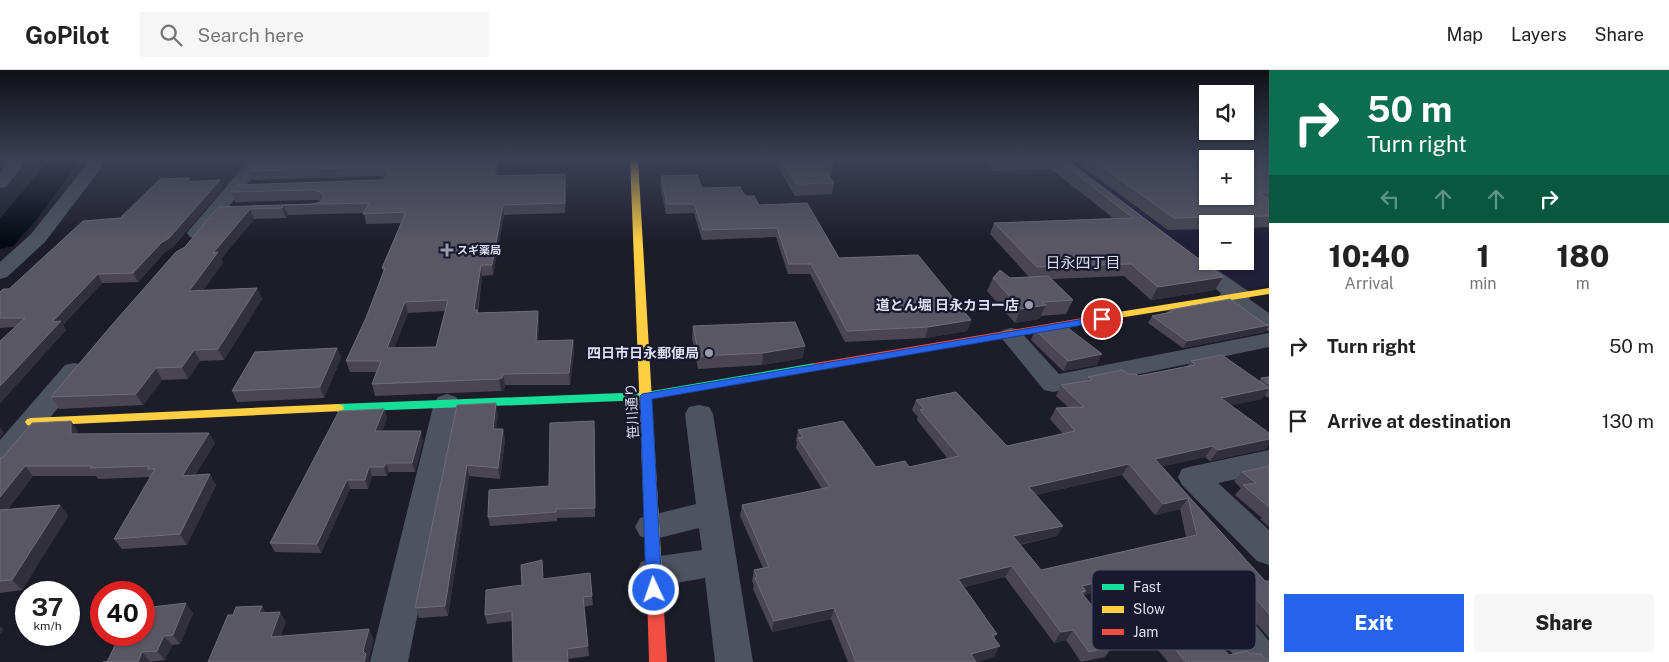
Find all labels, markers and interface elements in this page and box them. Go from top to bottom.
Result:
search box [139,12,489,57]
text: GoPilot [25,21,109,49]
icon: search [157,21,185,49]
text: Search here [197,24,304,46]
text: Map [1447,24,1483,45]
text: Layers [1511,24,1567,45]
text: Share [1595,24,1644,45]
map controls [1199,85,1254,270]
button: sound [1199,85,1254,140]
text: 50 m [1367,89,1452,130]
icon: right [1284,90,1349,155]
text: Turn right [1367,131,1467,157]
button: + [1199,150,1254,205]
icon: left [1376,185,1404,213]
icon: ahead [1429,185,1457,213]
icon: ahead [1482,185,1510,213]
icon: right [1535,185,1563,213]
button: − [1199,215,1254,270]
text: 10:40 [1329,238,1410,274]
text: 1 [1476,238,1490,274]
text: 180 [1556,238,1609,274]
marker: スギ薬局 [441,244,453,256]
place label: スギ薬局 [457,244,501,256]
district label: 日永四丁目 [1045,254,1121,271]
text: Arrival [1345,274,1394,293]
text: min [1469,274,1497,293]
text: m [1576,274,1590,293]
place label: 道とん堀 日永カヨー店 [876,297,1019,313]
pin [1081,298,1123,340]
marker: 道とん堀 日永カヨー店 [1023,299,1035,311]
icon: arrive [1088,305,1116,333]
icon: right [1284,332,1312,360]
text: Turn right [1327,335,1416,357]
text: 50 m [1609,335,1654,357]
place label: 四日市日永郵便局 [587,345,699,361]
marker: 四日市日永郵便局 [703,347,715,359]
street label: 笹川通り [623,383,641,439]
icon: arrive [1284,407,1312,435]
text: Arrive at destination [1327,410,1511,432]
text: 130 m [1602,410,1654,432]
position arrow [627,563,679,615]
legend [1092,570,1256,650]
text: Fast [1133,579,1161,595]
speed limit sign: 40 [90,581,155,646]
text: 37 [32,592,63,622]
button: Exit [1284,594,1464,652]
button: Share [1474,594,1654,652]
text: Slow [1133,601,1165,617]
text: km/h [33,619,62,633]
text: Jam [1133,624,1158,640]

